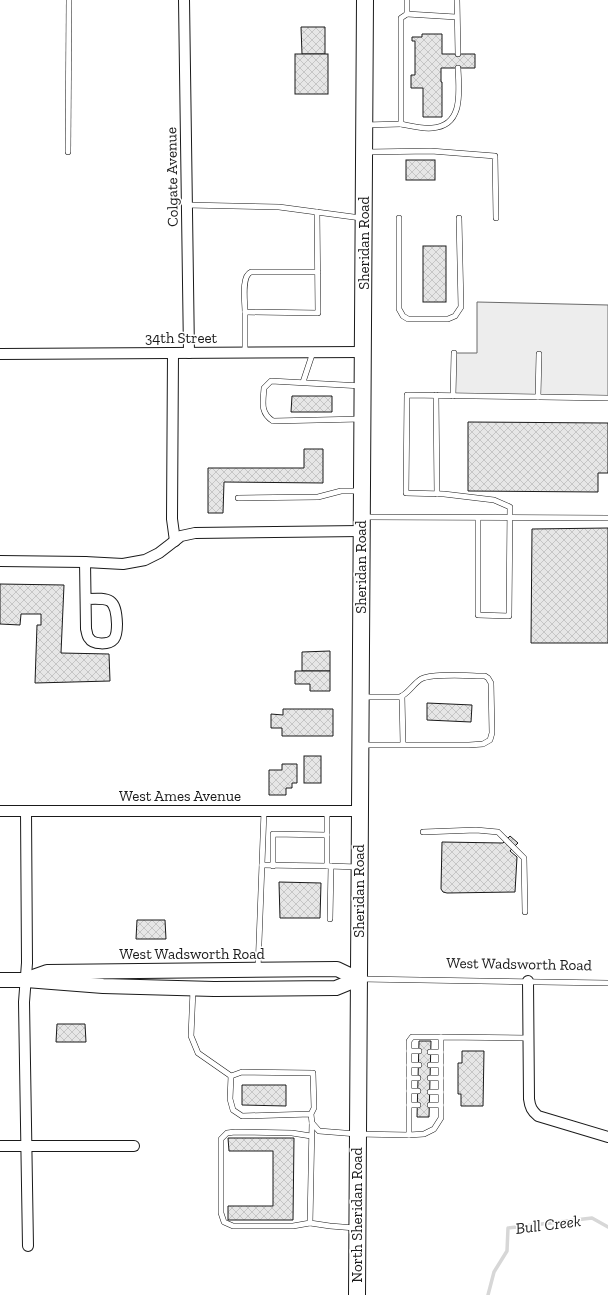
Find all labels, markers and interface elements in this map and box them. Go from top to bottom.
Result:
street label: Colgate Avenue [162,127,182,227]
street label: Sheridan Road [355,195,373,290]
street label: 34th Street [145,329,218,347]
street label: Sheridan Road [352,519,370,614]
street label: West Ames Avenue [119,787,241,805]
street label: Sheridan Road [350,843,368,938]
street label: West Wadsworth Road [119,945,266,963]
street label: West Wadsworth Road [446,954,593,974]
street label: North Sheridan Road [348,1146,366,1283]
water label: Bull Creek [514,1211,582,1238]

